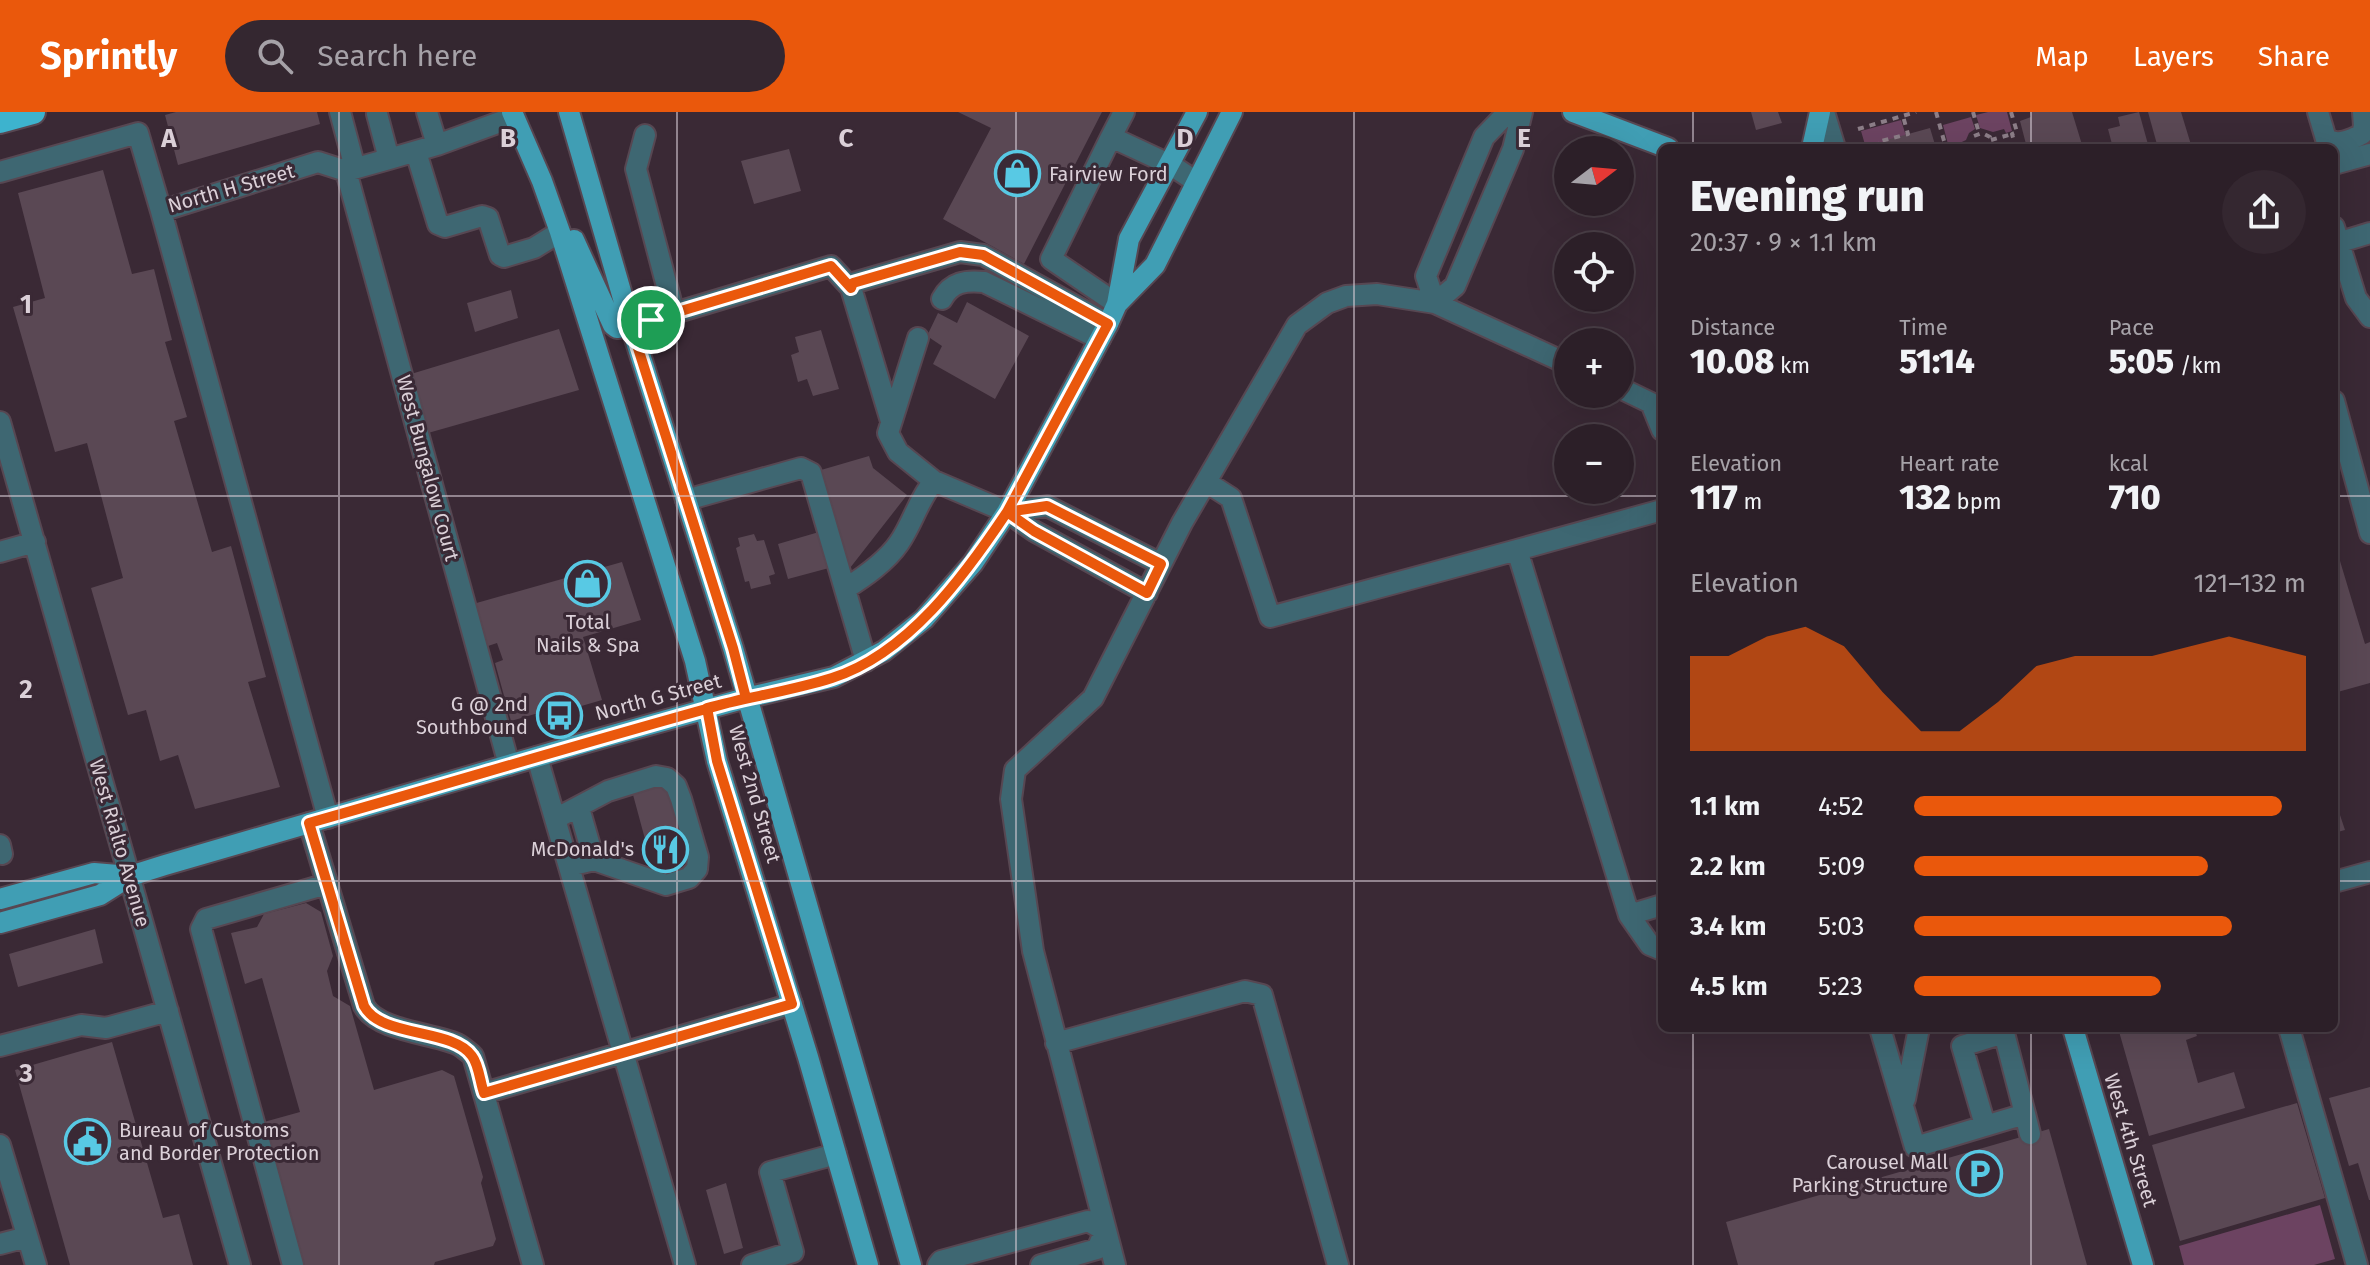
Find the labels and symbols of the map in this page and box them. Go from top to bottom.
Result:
text: A [160,123,177,154]
text: B [500,123,516,154]
text: C [839,123,854,154]
text: D [1177,123,1194,154]
text: E [1517,123,1531,154]
north arrow [1554,136,1634,216]
shop icon: Fairview Ford [994,150,1042,198]
street label: North H Street [165,158,298,218]
place label: Fairview Ford [1049,162,1168,186]
pin [617,286,685,354]
text: 1 [20,289,32,320]
street label: West Bungalow Court [392,372,465,564]
shop icon: Total Nails & Spa [564,559,612,607]
place label: Total Nails & Spa [536,610,640,657]
street label: North G Street [592,668,724,725]
text: 2 [19,674,33,705]
bus stop icon: G @ 2nd Southbound [535,691,583,739]
place label: G @ 2nd Southbound [416,692,528,739]
street label: West 2nd Street [724,722,786,866]
street label: West Rialto Avenue [85,756,155,930]
restaurant icon: McDonald's [641,825,689,873]
place label: McDonald's [531,837,634,861]
text: 3 [18,1058,33,1089]
street label: West 4th Street [2099,1070,2163,1210]
public building icon: Bureau of Customs and Border Protection [64,1118,112,1166]
place label: Bureau of Customs and Border Protection [119,1118,319,1165]
parking icon: Carousel Mall Parking Structure [1955,1149,2003,1197]
place label: Carousel Mall Parking Structure [1792,1150,1948,1197]

